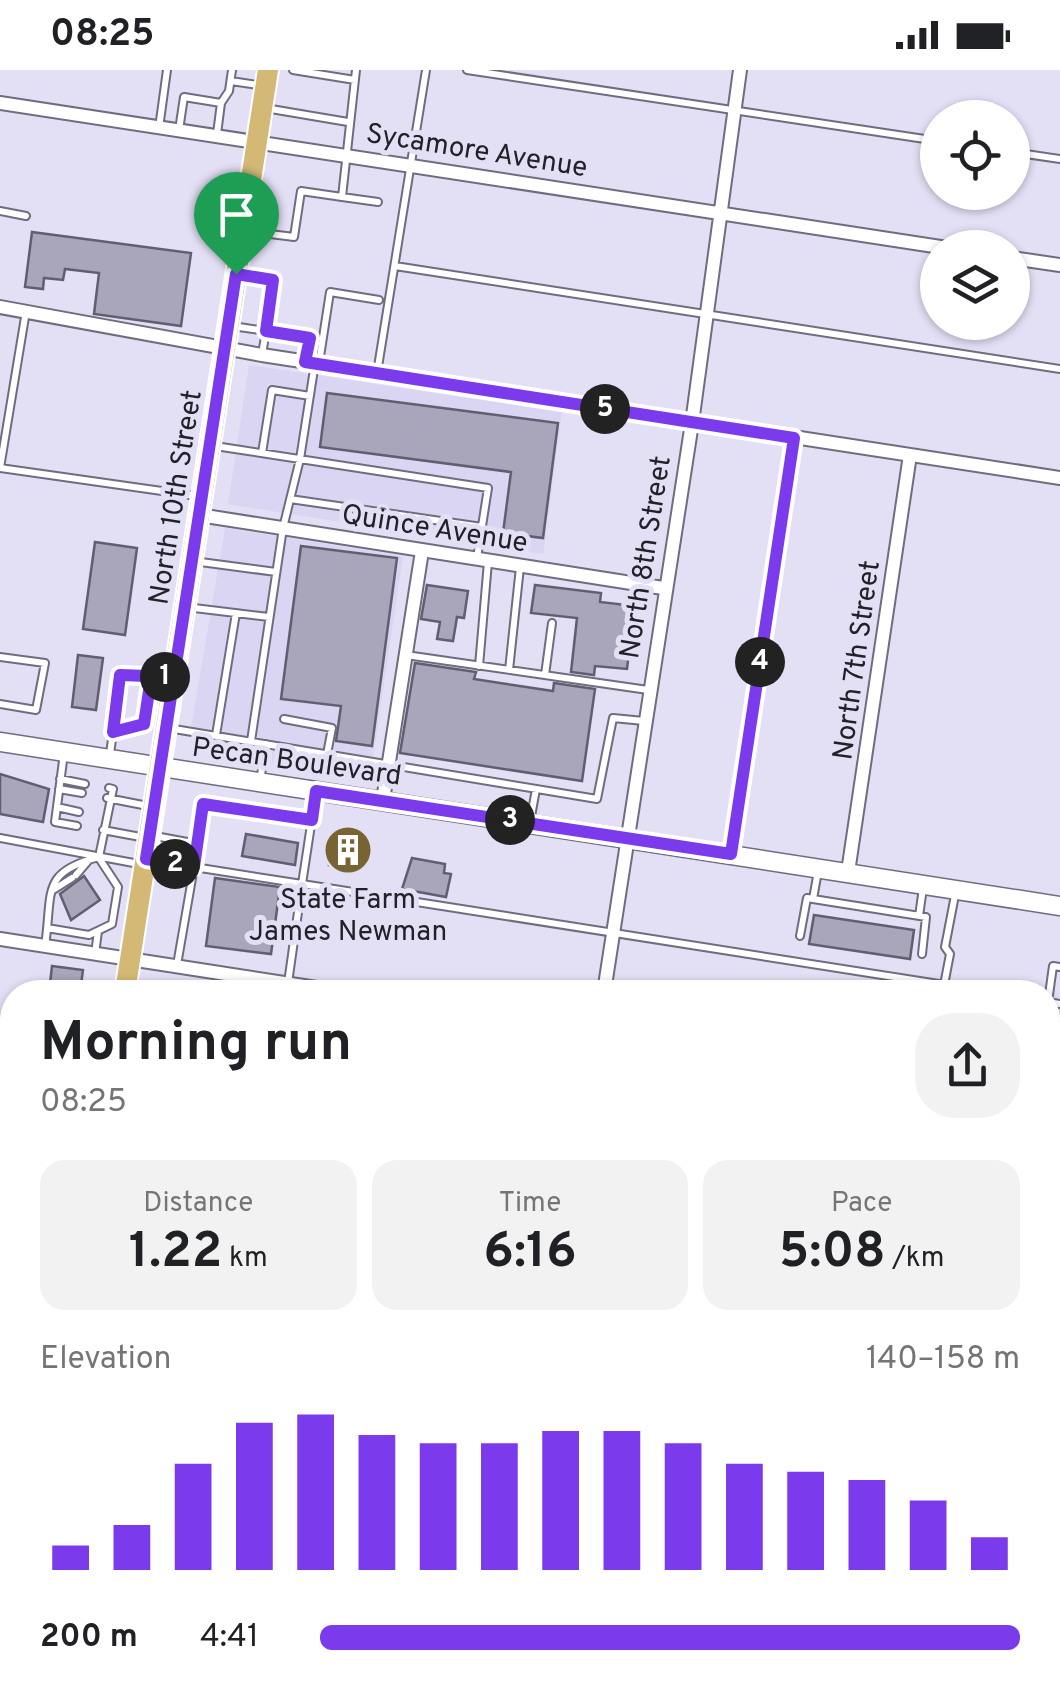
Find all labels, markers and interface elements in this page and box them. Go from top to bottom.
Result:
text: 08:25 [50,11,155,60]
map controls [920,100,1030,340]
button: locate [920,100,1030,210]
street label: Sycamore Avenue [363,117,590,187]
pin [194,172,279,275]
icon: arrive [209,187,264,242]
button: layers [920,230,1030,340]
pin: 5 [580,384,630,434]
street label: North 10th Street [142,388,212,607]
text: 5 [596,391,614,427]
street label: North 8th Street [613,453,681,662]
street label: Quince Avenue [339,497,530,562]
street label: North 7th Street [826,558,890,763]
pin: 4 [735,637,785,687]
text: 4 [751,644,769,680]
pin: 1 [140,652,190,702]
text: 1 [159,659,171,695]
street label: Pecan Boulevard [190,730,404,795]
pin: 3 [485,795,535,845]
text: 3 [502,802,518,838]
building icon: State Farm James Newman [322,824,374,876]
pin: 2 [150,839,200,889]
text: 2 [166,846,184,882]
place label: State Farm James Newman [249,883,447,951]
text: Morning run [40,1010,352,1080]
button: share [915,1013,1020,1118]
text: 08:25 [40,1083,127,1123]
text: Distance [143,1186,253,1222]
text: Time [499,1186,561,1222]
text: Pace [831,1186,892,1222]
text: 1.22 [129,1222,222,1285]
text: 6:16 [483,1222,577,1285]
text: 5:08 [779,1222,886,1285]
text: km [222,1241,268,1277]
text: /km [886,1241,945,1277]
text: Elevation [40,1340,172,1380]
text: 140–158 m [866,1340,1020,1380]
text: 200 m [40,1618,138,1658]
text: 4:41 [200,1618,259,1658]

